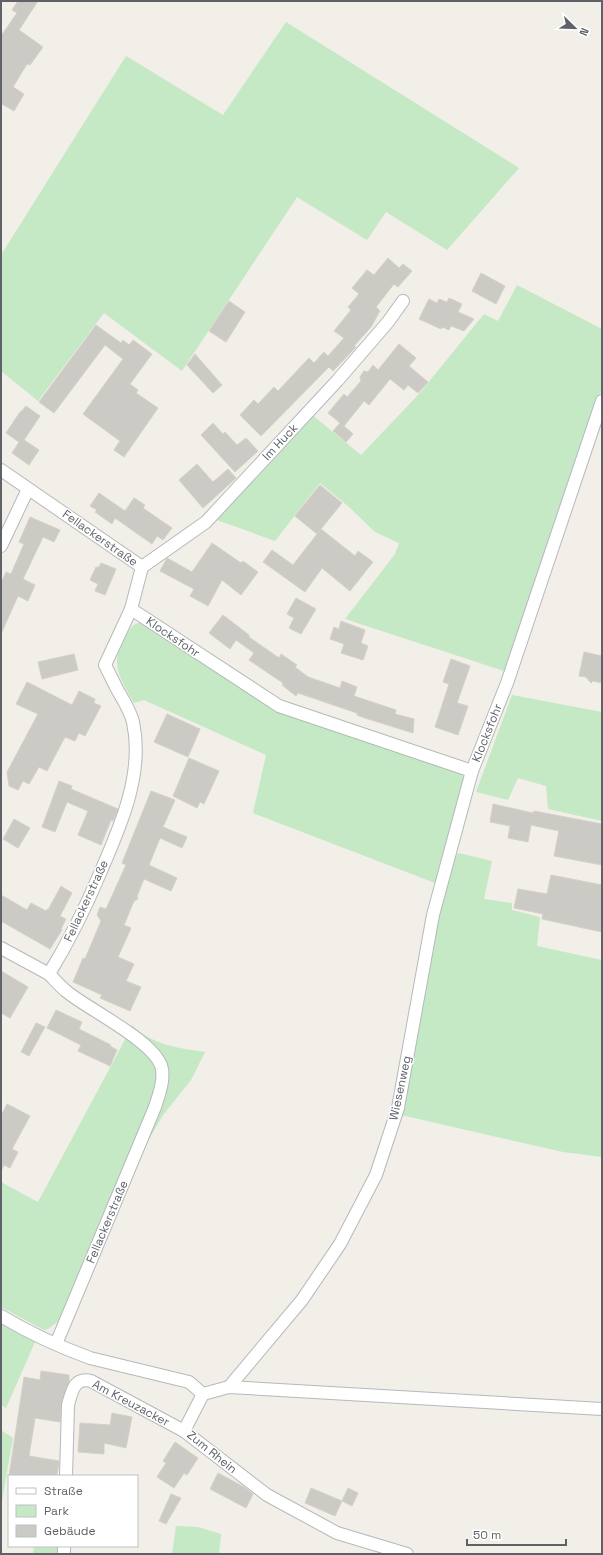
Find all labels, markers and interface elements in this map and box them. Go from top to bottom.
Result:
north arrow [555,8,595,48]
text: N [576,26,592,38]
street label: Im Huck [259,420,302,464]
street label: Fellackerstraße [59,506,141,570]
street label: Klocksfohr [143,613,203,661]
street label: Klocksfohr [468,701,506,765]
street label: Fellackerstraße [60,858,112,944]
street label: Wiesenweg [385,1054,415,1122]
street label: Fellackerstraße [82,1178,132,1266]
street label: Am Kreuzacker [90,1376,173,1430]
street label: Zum Rhein [184,1427,240,1477]
legend [8,1475,138,1547]
text: Straße [44,1483,83,1499]
text: Park [44,1503,69,1519]
scale bar [467,1521,566,1547]
text: Gebäude [44,1523,96,1539]
text: 50 m [473,1527,501,1543]

